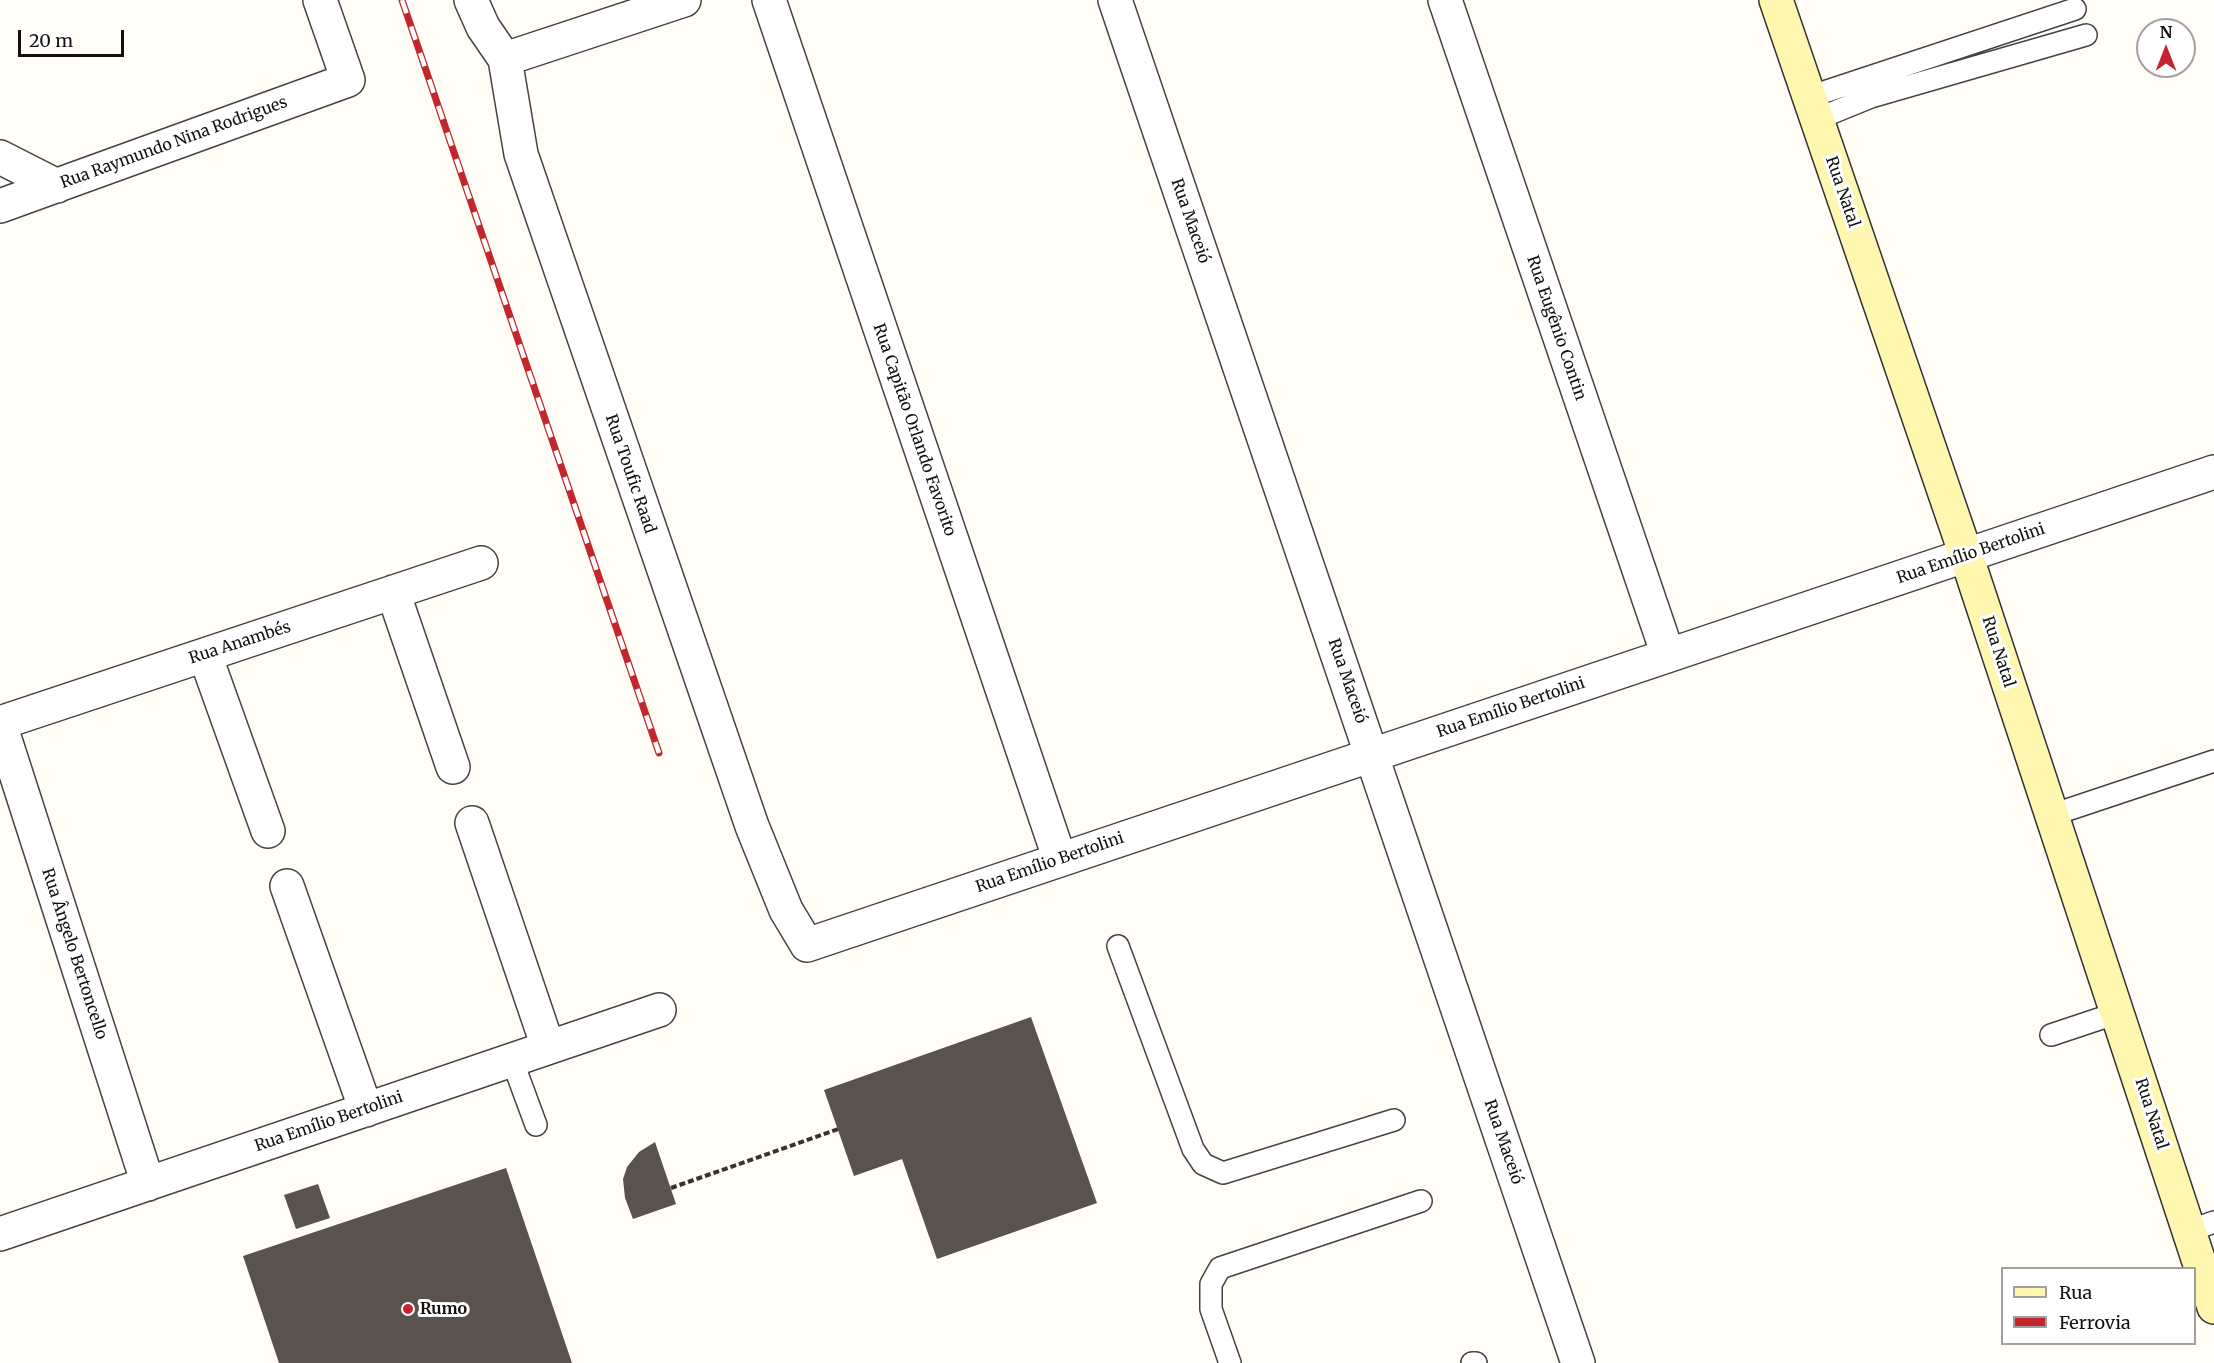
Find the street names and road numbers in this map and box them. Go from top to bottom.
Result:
street label: Rua Raymundo Nina Rodrigues [58,93,290,193]
street label: Rua Natal [1821,154,1863,230]
street label: Rua Maceió [1167,176,1213,266]
street label: Rua Eugênio Contin [1522,253,1590,403]
street label: Rua Capitão Orlando Favorito [869,321,959,539]
street label: Rua Toufic Raad [601,412,659,536]
street label: Rua Emílio Bertolini [1894,520,2048,588]
street label: Rua Natal [1977,614,2019,690]
street label: Rua Anambés [187,618,293,668]
street label: Rua Maceió [1324,636,1370,726]
street label: Rua Emílio Bertolini [1434,674,1588,742]
street label: Rua Emílio Bertolini [973,829,1127,897]
street label: Rua Ângelo Bertoncello [37,866,111,1042]
street label: Rua Natal [2130,1076,2172,1152]
street label: Rua Emílio Bertolini [252,1088,406,1156]
street label: Rua Maceió [1480,1097,1526,1187]

